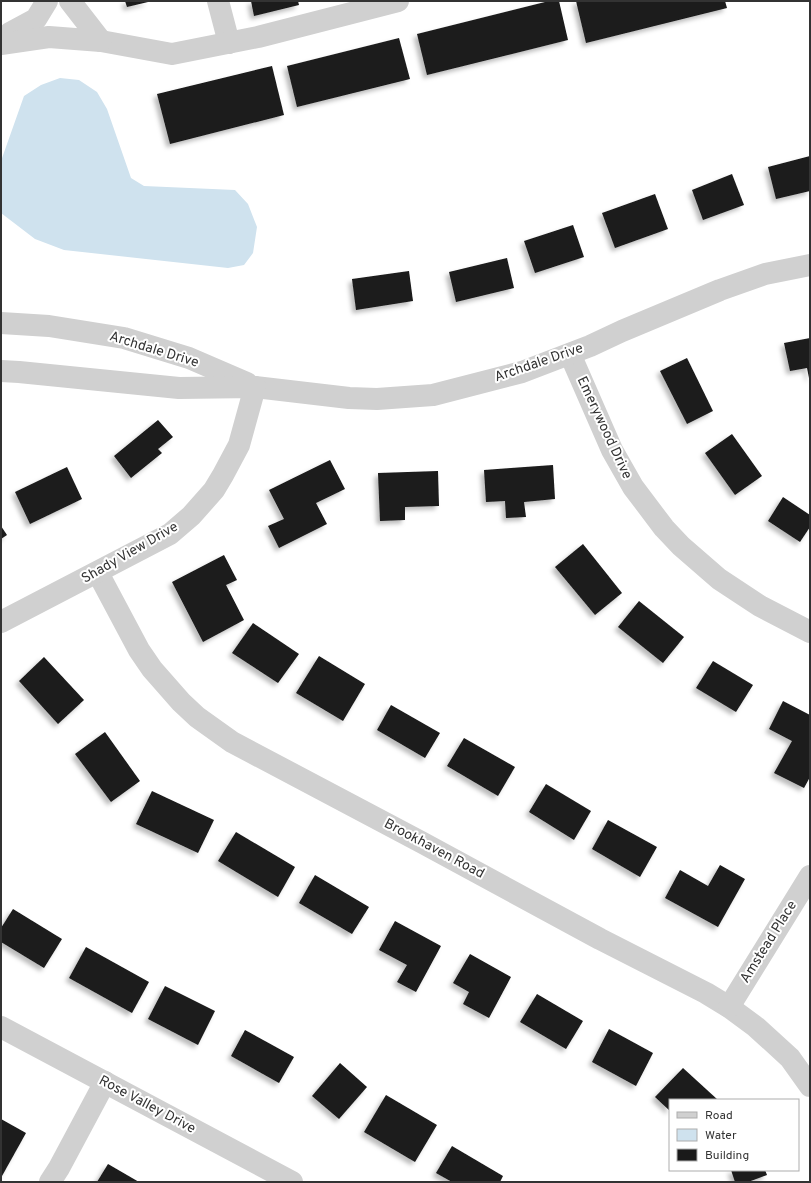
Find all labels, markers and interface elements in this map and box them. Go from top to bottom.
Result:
street label: Archdale Drive [107,328,201,372]
street label: Archdale Drive [492,340,586,386]
street label: Emerywood Drive [573,374,635,482]
street label: Shady View Drive [79,519,181,587]
street label: Brookhaven Road [381,815,487,883]
street label: Amstead Place [737,898,801,986]
street label: Rose Valley Drive [96,1072,198,1138]
legend [669,1099,799,1171]
text: Road [705,1108,733,1124]
text: Water [705,1128,737,1144]
text: Building [705,1148,749,1164]

